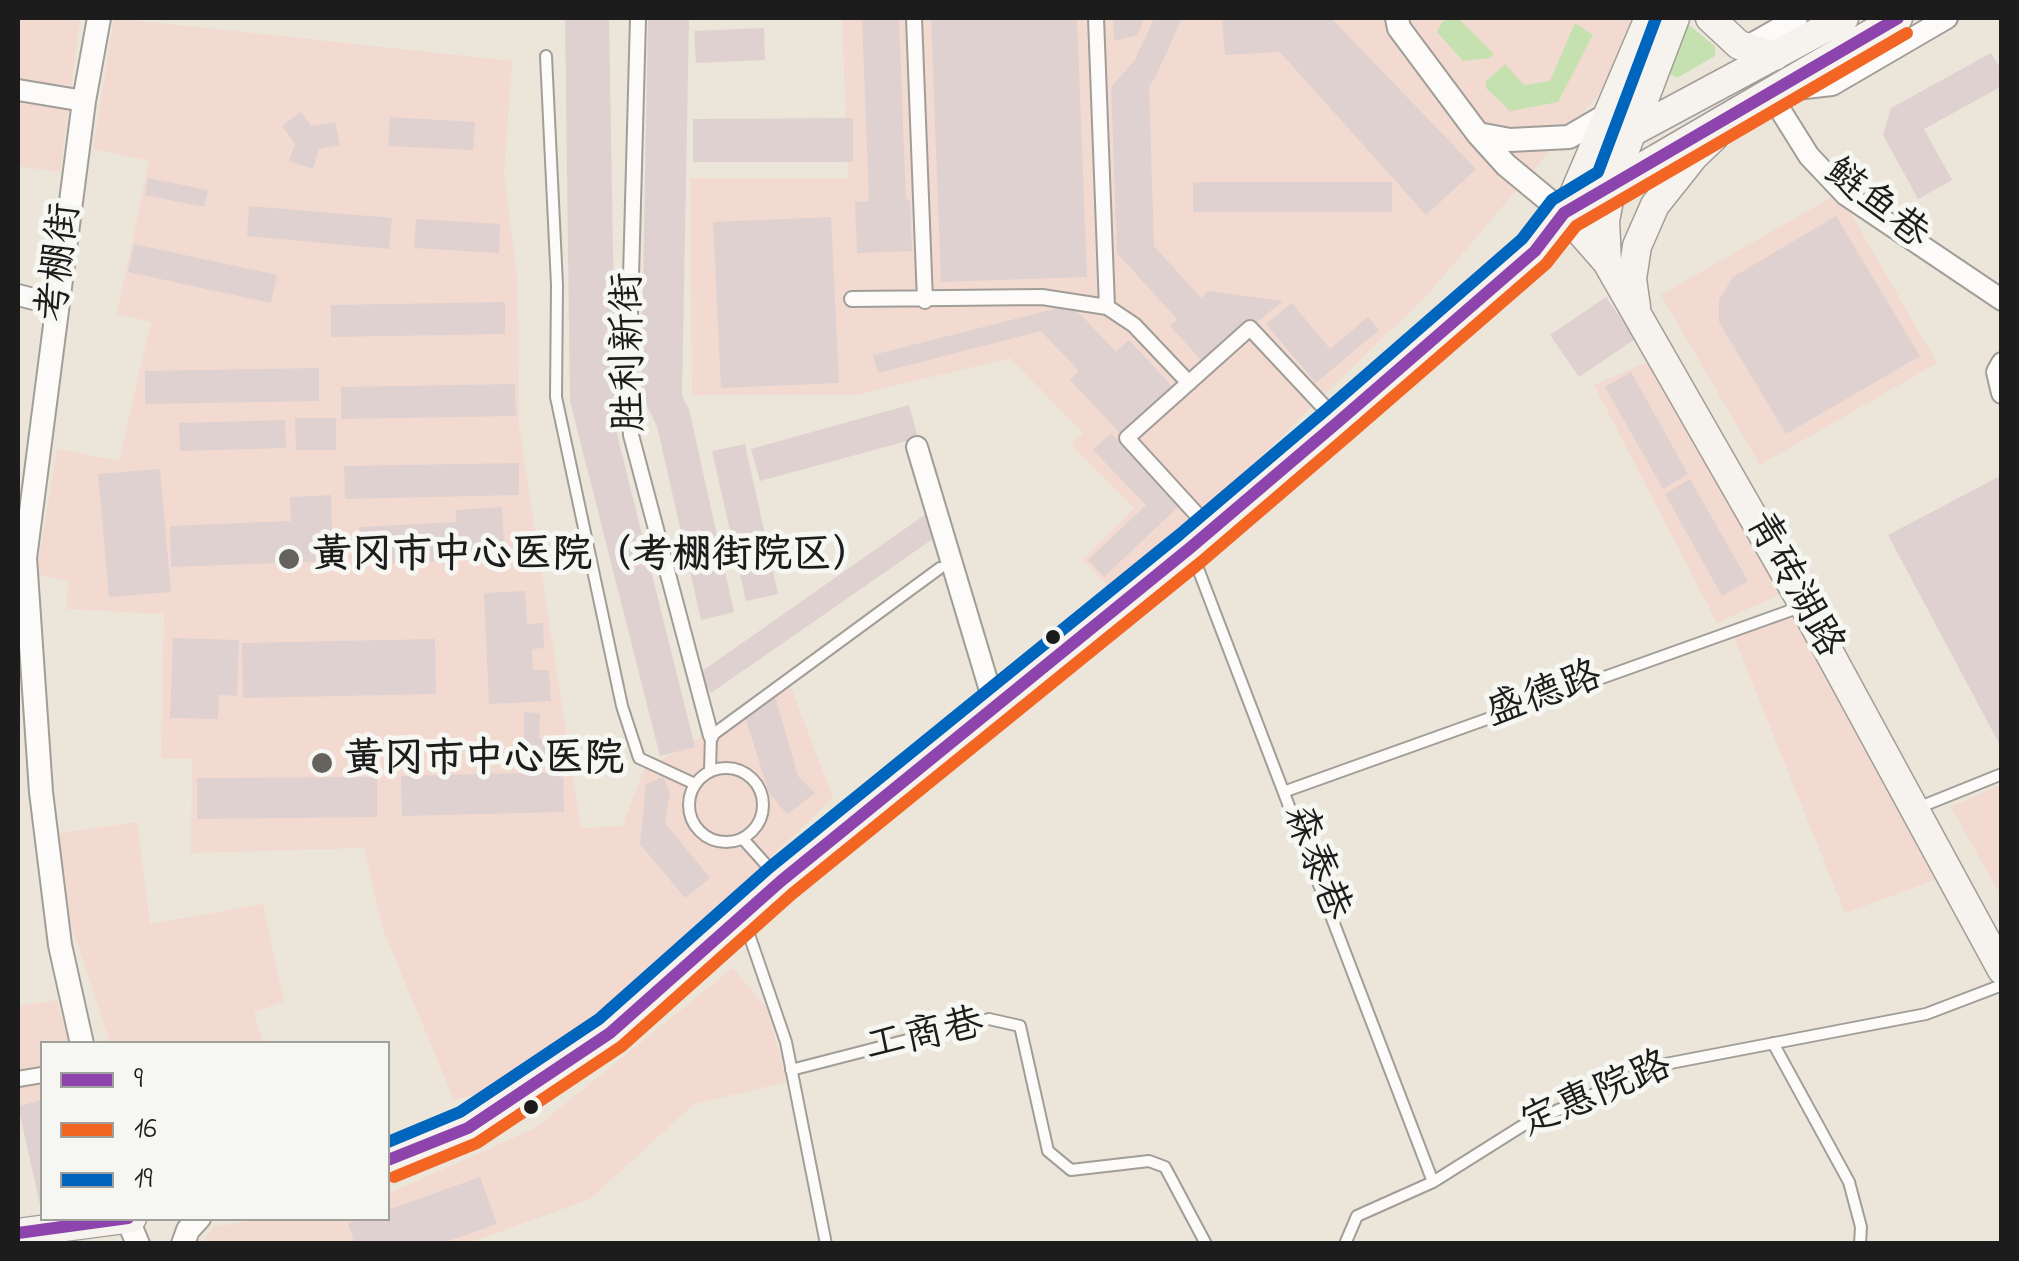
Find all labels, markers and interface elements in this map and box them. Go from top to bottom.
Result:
street label: 鲢鱼巷 [1812,151,1936,263]
street label: 考棚街 [32,201,94,325]
street label: 胜利新街 [608,272,658,432]
street label: 青砖湖路 [1731,504,1851,668]
place label: 黄冈市中心医院（考棚街院区） [312,535,872,583]
marker: 黄冈市中心医院（考棚街院区） [276,546,302,572]
unlabelled marker [1043,627,1063,647]
street label: 盛德路 [1480,655,1610,741]
place label: 黄冈市中心医院 [344,739,624,787]
marker: 黄冈市中心医院 [309,750,335,776]
street label: 森泰巷 [1269,799,1357,929]
street label: 工商巷 [861,1003,989,1075]
legend [40,1041,390,1221]
street label: 定惠院路 [1514,1045,1680,1151]
text: 9 [134,1058,143,1102]
unlabelled marker [521,1097,541,1117]
text: 16 [134,1108,157,1152]
text: 19 [134,1158,153,1202]

